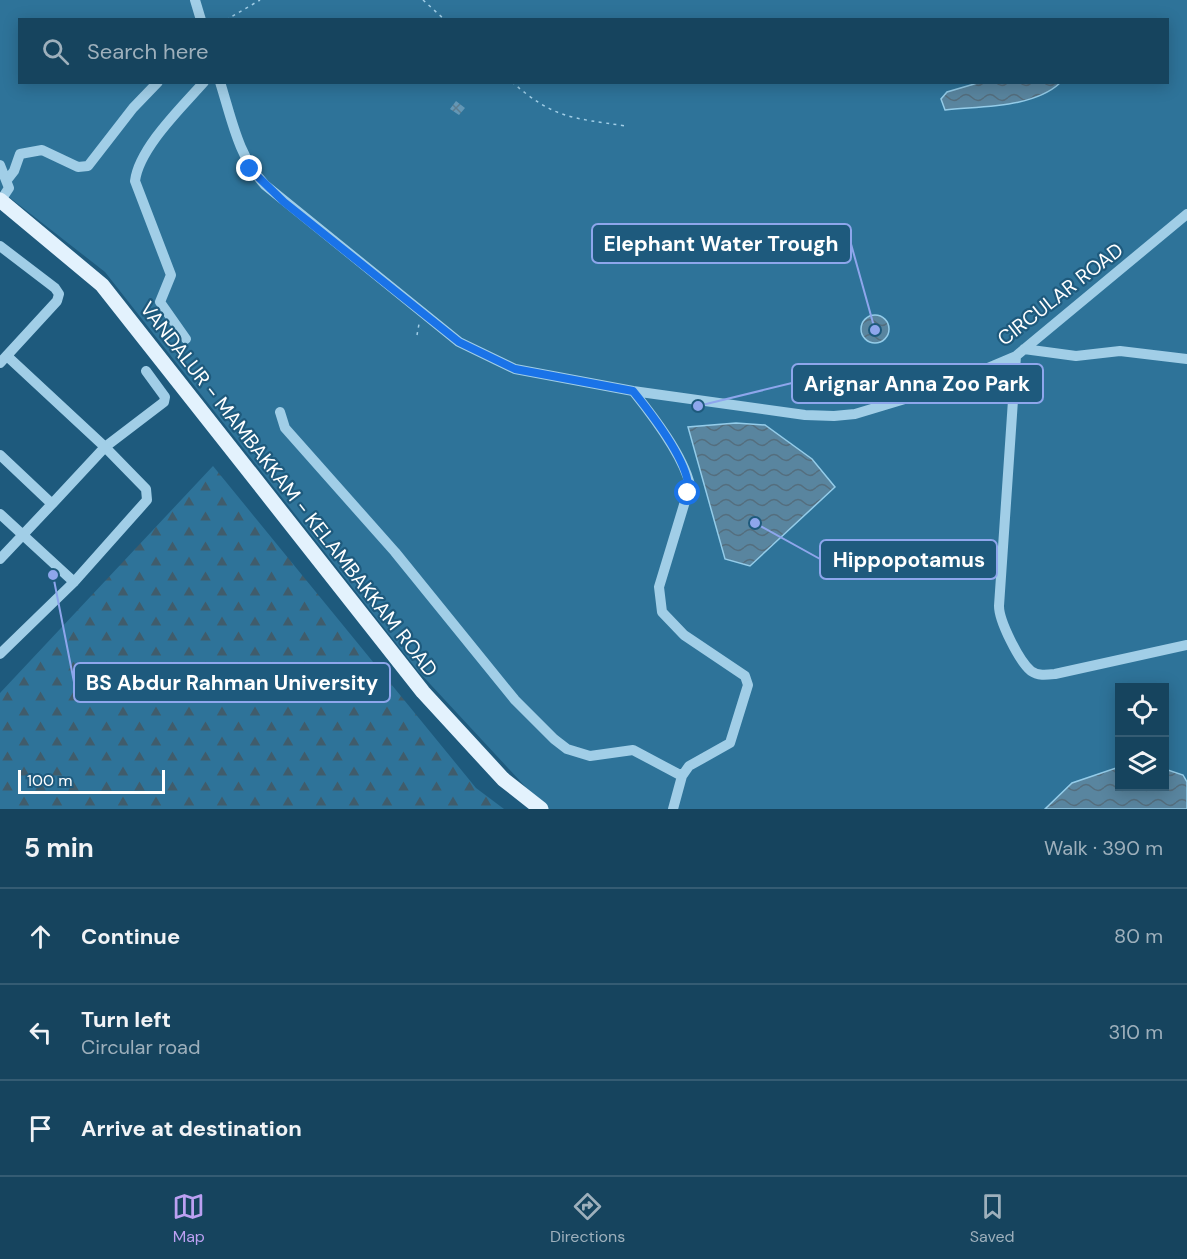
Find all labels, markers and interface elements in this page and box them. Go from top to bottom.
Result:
search box [18,18,1169,84]
icon: search [39,35,72,68]
text: Search here [87,37,208,66]
route end [236,155,262,181]
callout: Elephant Water Trough [592,224,851,263]
text: Elephant Water Trough [603,230,839,258]
street label: CIRCULAR ROAD [992,237,1128,351]
street label: VANDALUR - MAMBAKKAM - KELAMBAKKAM ROAD [134,296,444,682]
callout: Arignar Anna Zoo Park [792,364,1043,403]
text: Arignar Anna Zoo Park [804,370,1030,398]
route start [674,479,700,505]
callout: Hippopotamus [820,540,997,579]
text: Hippopotamus [833,546,985,574]
callout: BS Abdur Rahman University [74,663,390,702]
text: BS Abdur Rahman University [86,669,378,697]
map controls [1115,683,1169,791]
button: locate [1115,683,1169,737]
button: layers [1115,737,1169,791]
scale bar [18,767,165,794]
text: 100 m [27,770,72,791]
text: 5 min [24,831,94,865]
text: Walk · 390 m [1044,835,1163,861]
icon: ahead [24,920,57,953]
text: Continue [81,922,180,951]
text: 80 m [1114,923,1163,949]
text: Turn left [81,1005,171,1034]
icon: left [24,1016,57,1049]
text: 310 m [1108,1019,1163,1045]
text: Circular road [81,1034,200,1060]
icon: arrive [24,1112,57,1145]
text: Arrive at destination [81,1114,302,1143]
tab: Map [172,1190,205,1247]
tab: Directions [550,1190,625,1247]
tab: Saved [970,1190,1015,1247]

